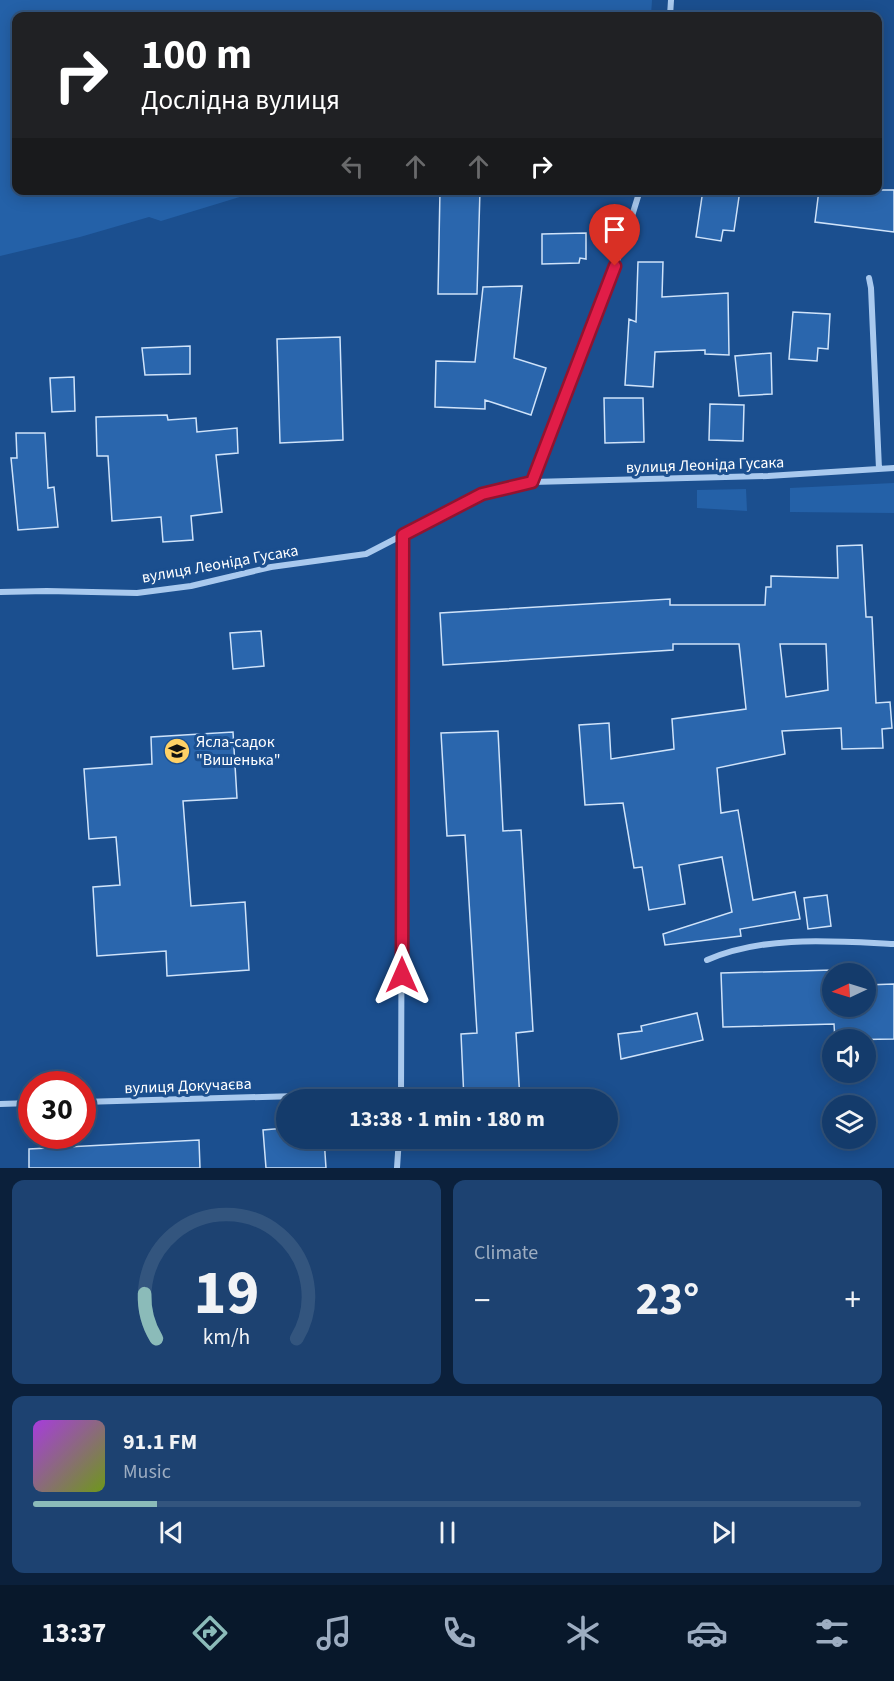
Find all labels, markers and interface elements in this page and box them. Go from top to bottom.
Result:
text: 100 m [141,25,252,85]
icon: right [42,36,120,114]
text: Дослідна вулиця [141,81,340,120]
icon: left [336,150,369,183]
icon: ahead [399,150,432,183]
icon: ahead [462,150,495,183]
icon: right [525,150,558,183]
pin [589,204,640,266]
icon: arrive [598,213,631,246]
street label: вулиця Леоніда Гусака [625,451,785,479]
street label: вулиця Леоніда Гусака [140,539,300,589]
place label: Ясла-садок "Вишенька" [196,731,281,771]
school or university icon: Ясла-садок "Вишенька" [162,736,192,766]
position arrow [370,943,434,1007]
north arrow [822,963,876,1017]
map controls [822,963,876,1149]
button: sound [822,1029,876,1083]
speed limit sign: 30 [18,1071,96,1149]
street label: вулиця Докучаєва [124,1073,252,1099]
button: layers [822,1095,876,1149]
text: 13:38 · 1 min · 180 m [349,1103,545,1135]
text: Climate [474,1239,538,1267]
text: 19 [194,1249,259,1338]
text: 23° [636,1268,699,1332]
text: − [474,1277,490,1324]
text: + [845,1277,861,1324]
text: km/h [203,1322,250,1353]
text: 91.1 FM [123,1426,197,1458]
text: Music [123,1458,171,1486]
icon: previous [155,1516,188,1549]
icon: pause [431,1516,464,1549]
icon: next [707,1516,740,1549]
icon: directions [189,1612,231,1654]
icon: music [313,1612,355,1654]
icon: phone [438,1612,480,1654]
icon: climate [562,1612,604,1654]
icon: car [686,1612,728,1654]
icon: filters [811,1612,853,1654]
text: 13:37 [41,1614,106,1653]

